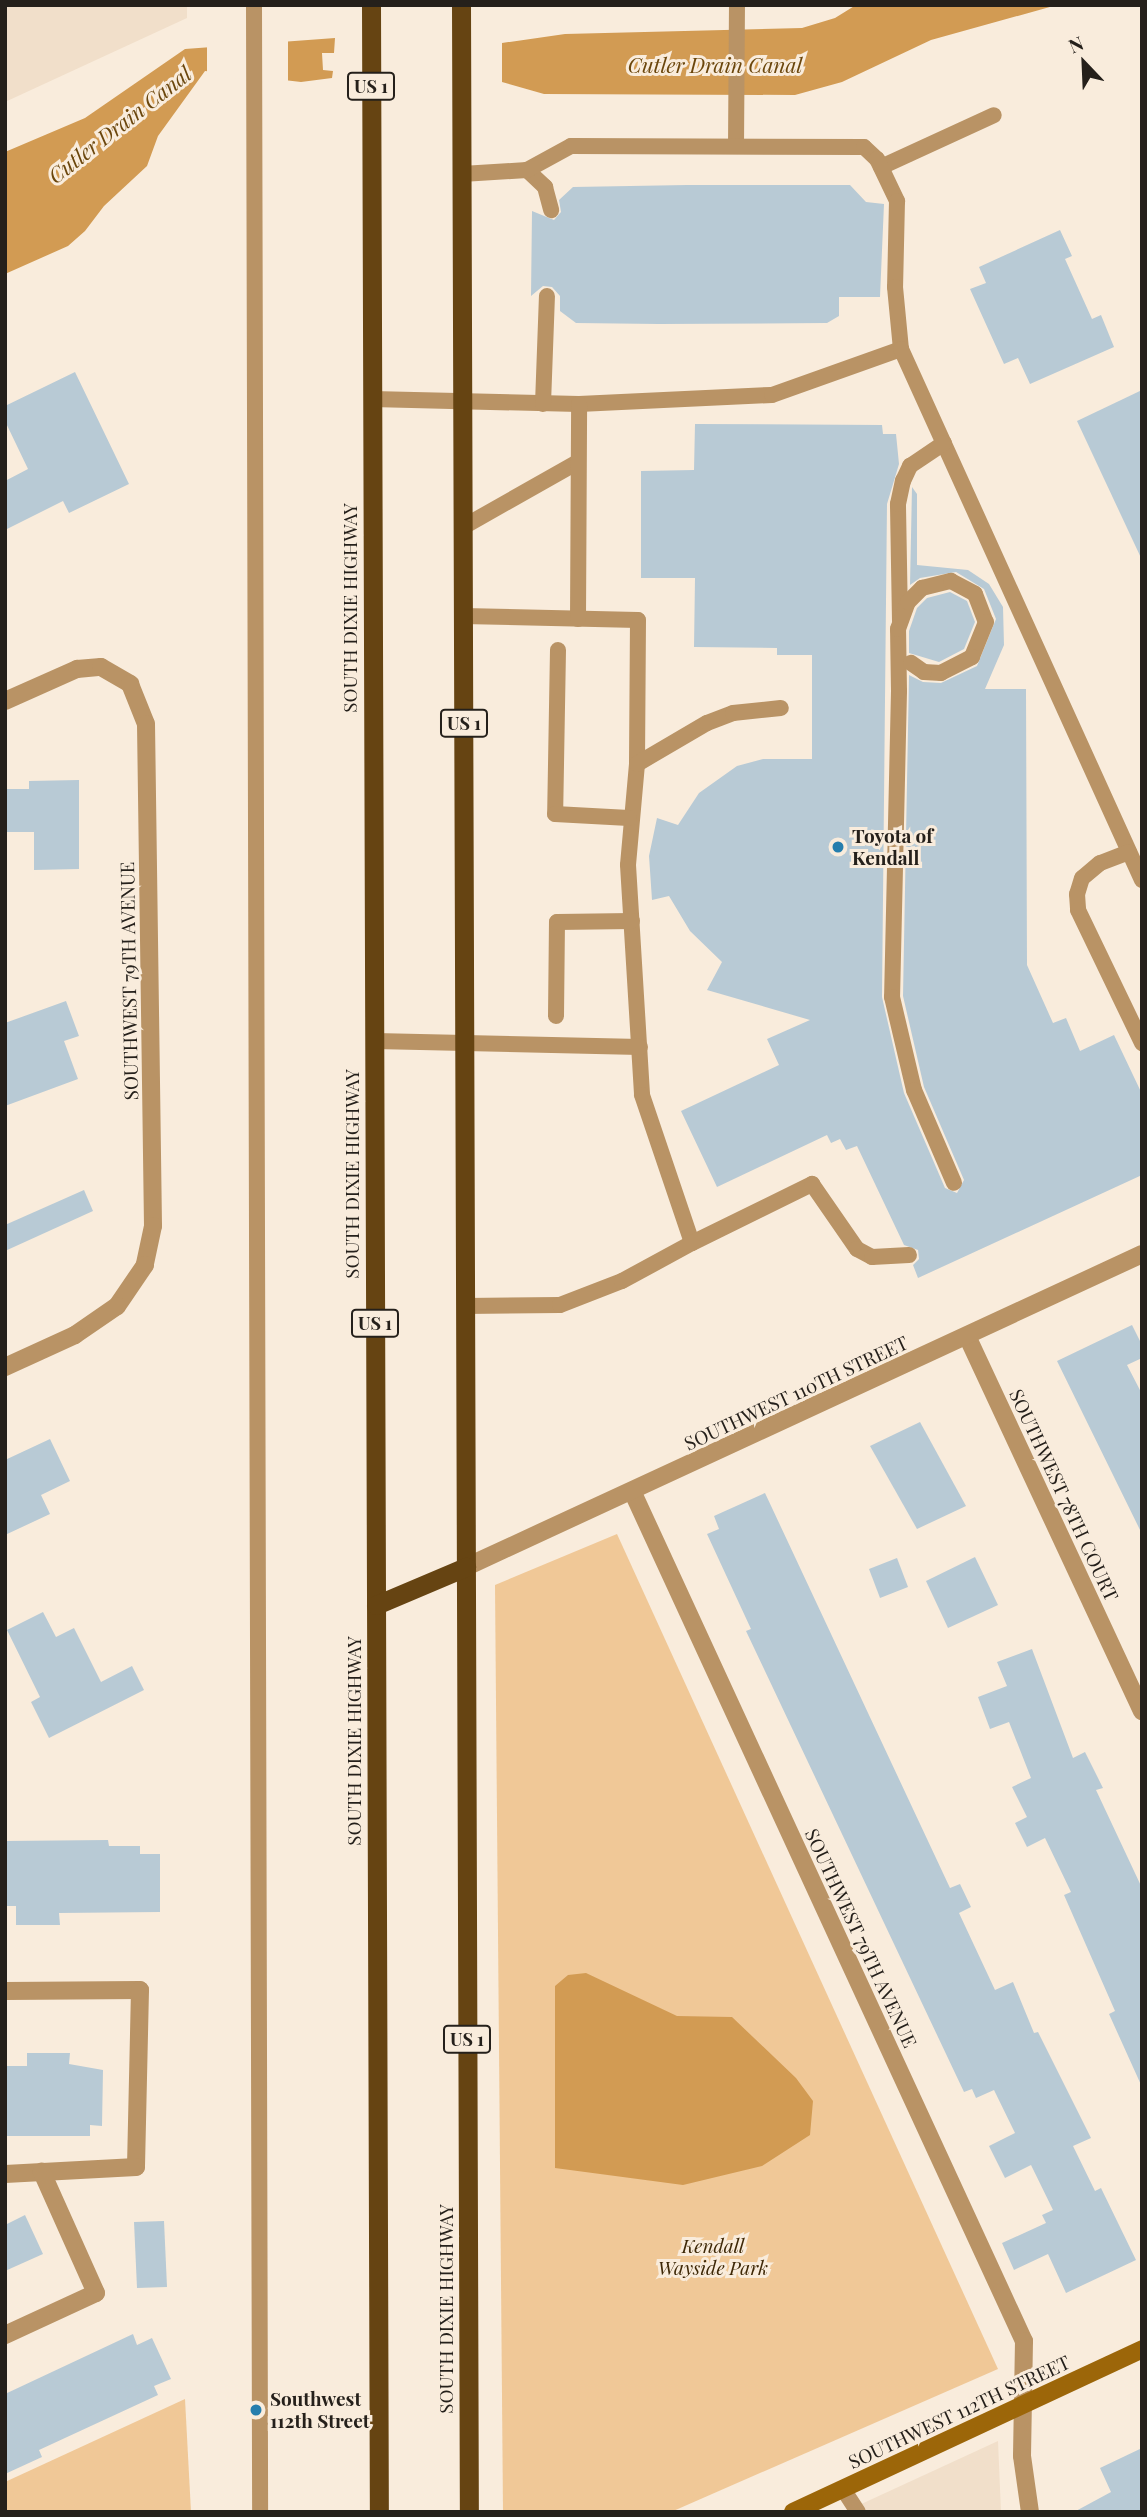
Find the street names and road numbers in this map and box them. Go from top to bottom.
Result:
road number: US 1 [346,72,396,100]
street label: SOUTH DIXIE HIGHWAY [339,503,361,713]
road number: US 1 [440,708,489,738]
street label: SOUTHWEST 79TH AVENUE [116,861,142,1101]
street label: SOUTH DIXIE HIGHWAY [341,1069,363,1279]
road number: US 1 [350,1308,400,1338]
street label: SOUTHWEST 110TH STREET [680,1331,912,1455]
street label: SOUTHWEST 78TH COURT [1005,1385,1123,1605]
street label: SOUTH DIXIE HIGHWAY [343,1636,365,1846]
street label: SOUTHWEST 79TH AVENUE [800,1825,922,2051]
road number: US 1 [442,2024,491,2054]
street label: SOUTH DIXIE HIGHWAY [435,2204,457,2414]
street label: SOUTHWEST 112TH STREET [844,2350,1074,2474]

